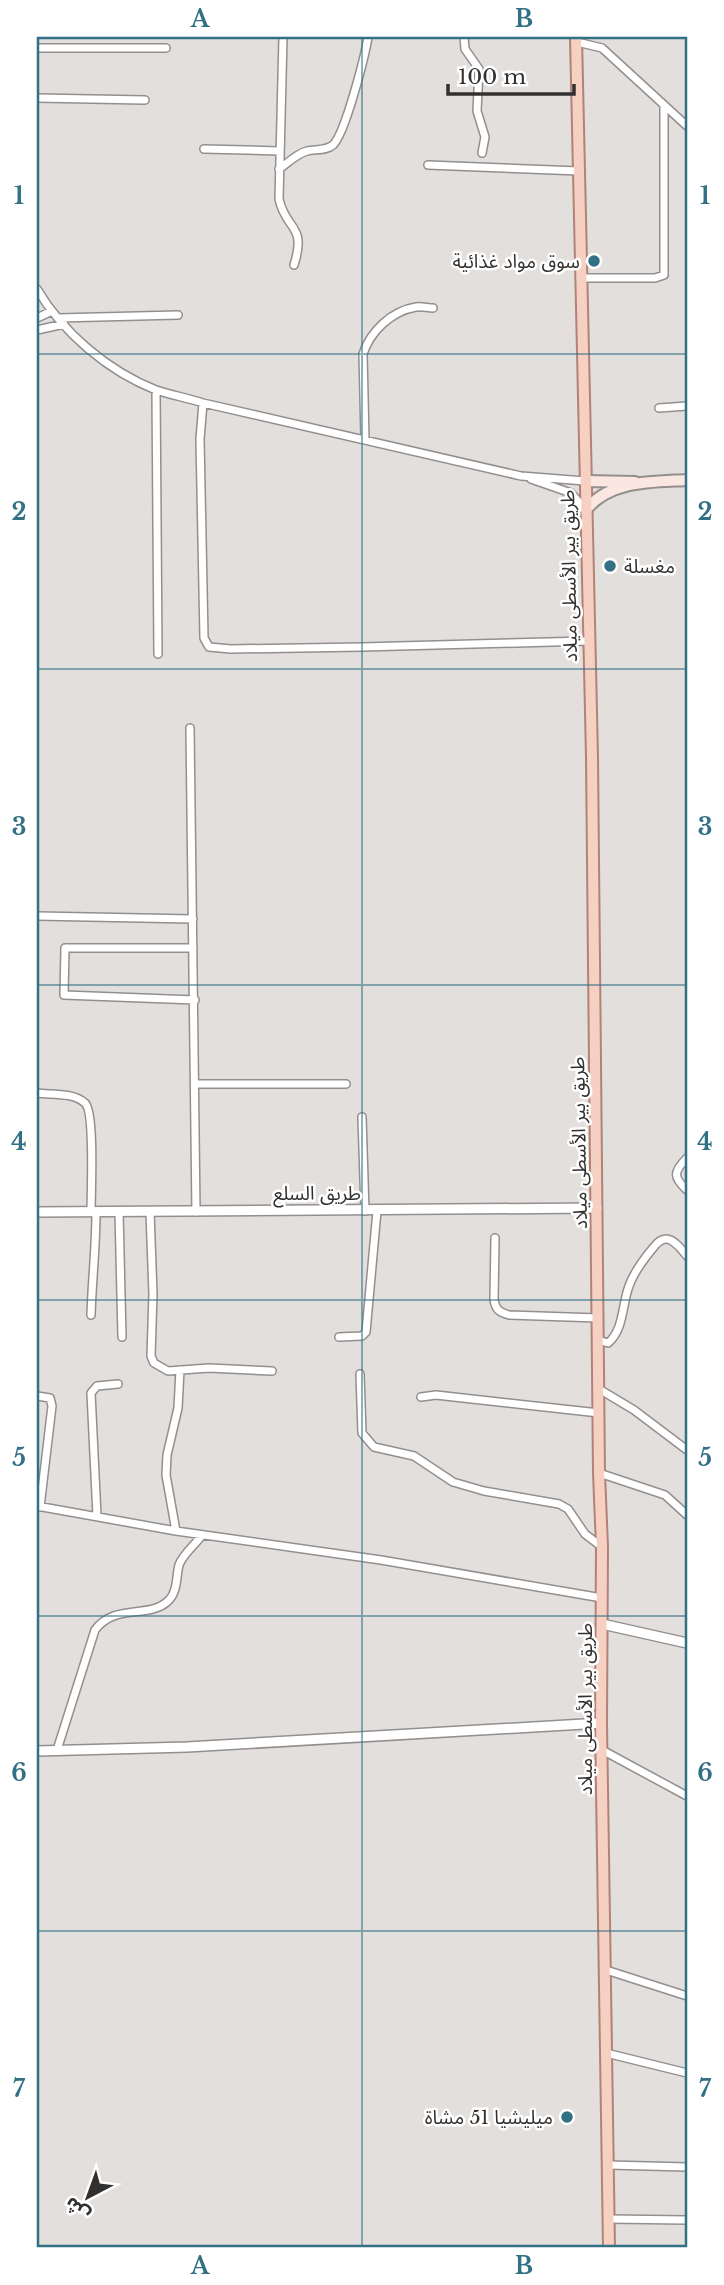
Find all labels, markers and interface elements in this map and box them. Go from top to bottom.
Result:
text: A [190,5,211,33]
text: B [515,5,533,33]
scale bar [448,52,574,96]
text: 100 m [458,64,526,90]
text: 1 [14,182,24,210]
text: 1 [700,182,710,210]
place label: سوق مواد غذائية [452,250,580,273]
marker: سوق مواد غذائية [586,253,602,269]
street label: طريق بير الأسطى ميلاد [556,489,582,662]
text: 2 [12,498,26,526]
text: 2 [698,498,712,526]
place label: مغسلة [624,555,675,578]
marker: مغسلة [602,558,618,574]
text: 3 [12,813,26,841]
text: 3 [698,813,712,841]
street label: طريق بير الأسطى ميلاد [566,1056,592,1229]
text: 4 [11,1128,27,1156]
text: 4 [697,1128,713,1156]
street label: طريق السلع [273,1182,361,1208]
text: 5 [12,1444,26,1472]
text: 5 [698,1444,712,1472]
street label: طريق بير الأسطى ميلاد [574,1623,597,1795]
text: 6 [11,1759,27,1787]
text: 6 [697,1759,713,1787]
text: 7 [13,2075,26,2103]
text: 7 [699,2075,712,2103]
place label: ميليشيا 51 مشاة [425,2106,553,2129]
marker: ميليشيا 51 مشاة [559,2109,575,2125]
north arrow [52,2162,122,2232]
text: ش [60,2192,95,2227]
text: A [190,2252,211,2280]
text: B [515,2252,533,2280]

